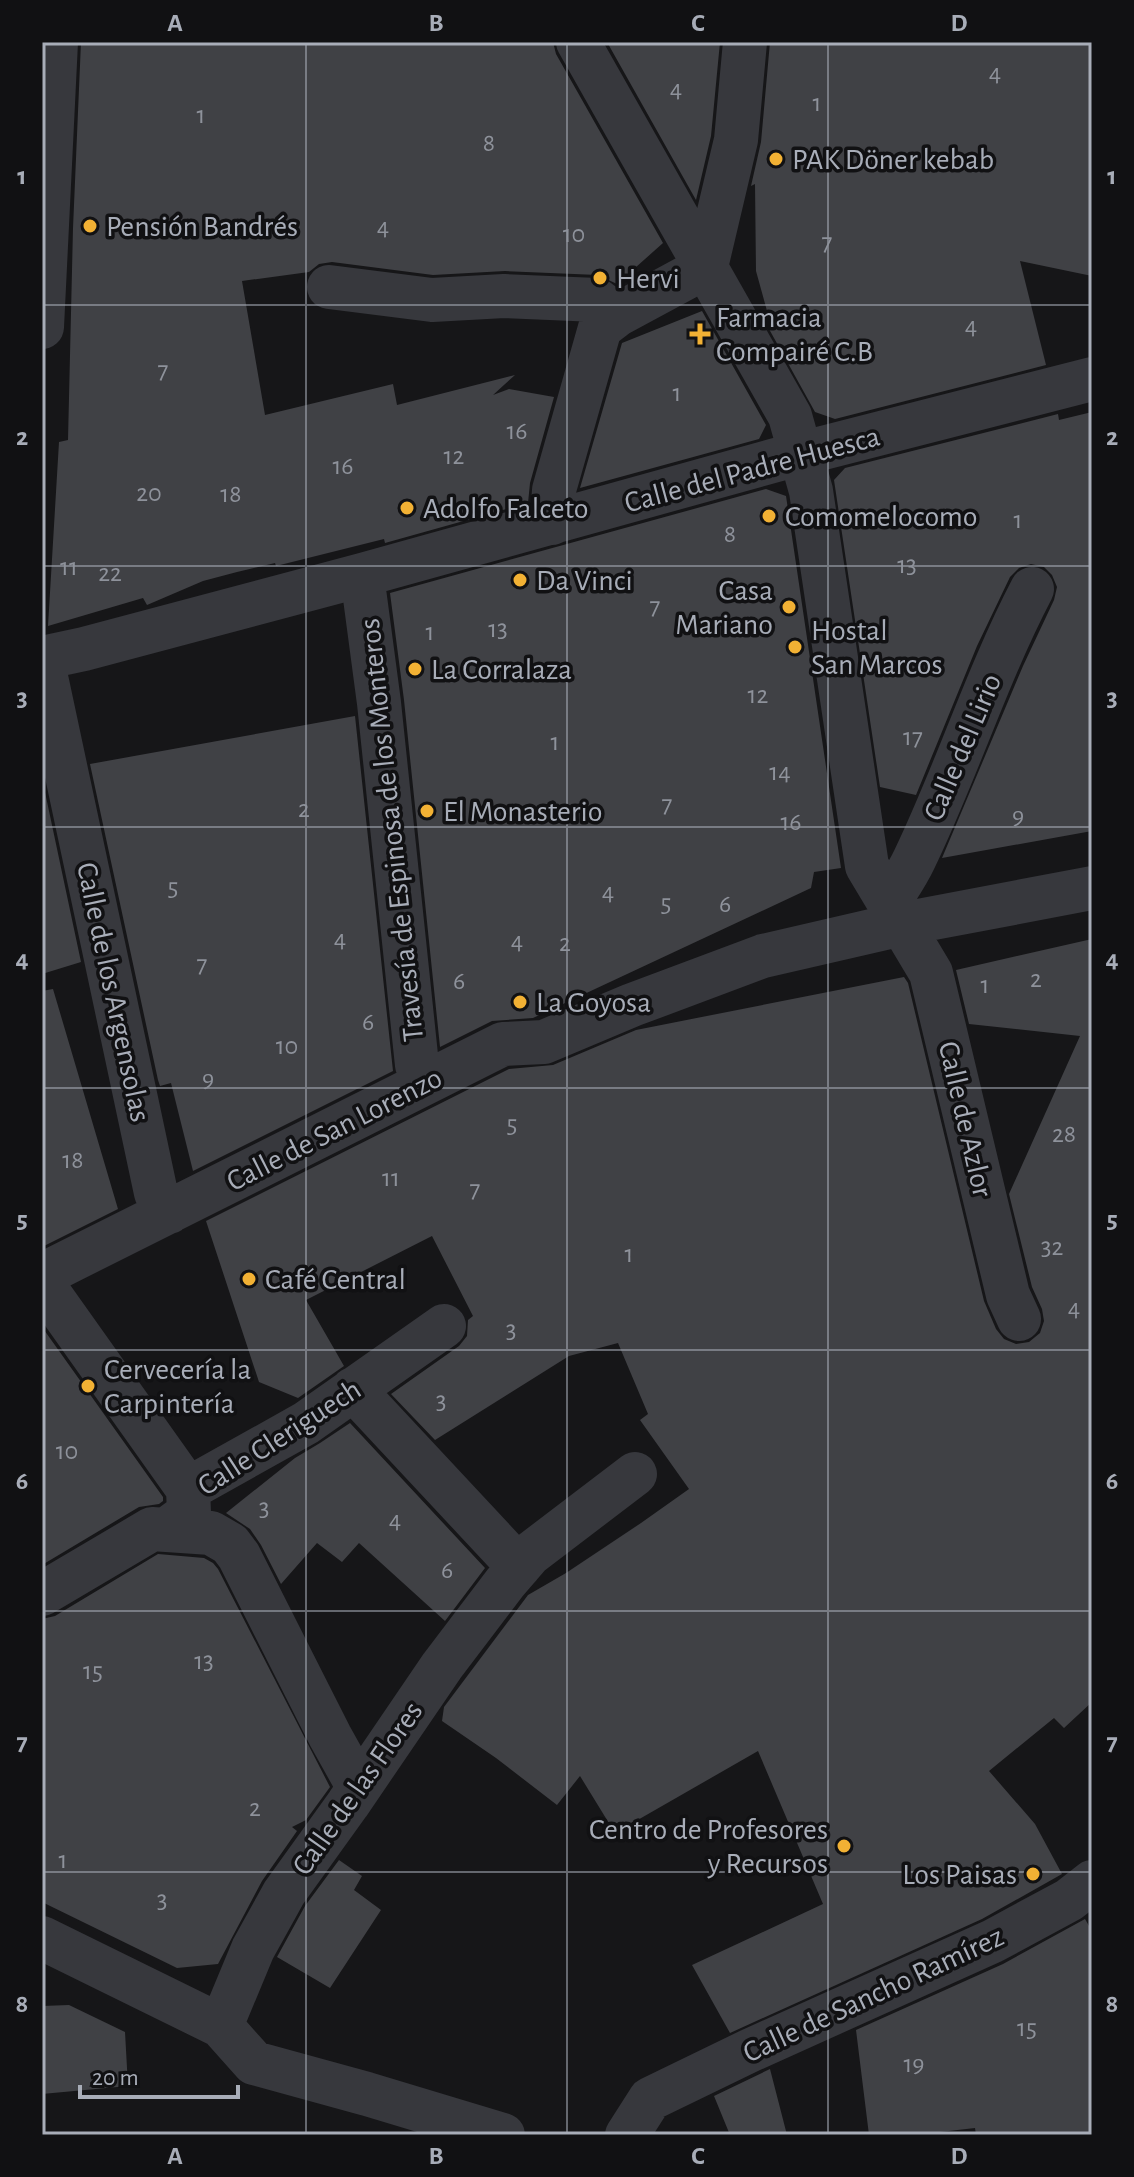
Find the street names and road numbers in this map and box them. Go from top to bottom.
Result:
street label: Calle del Padre Huesca [621,421,883,518]
street label: Travesía de Espinosa de los Monteros [355,617,429,1043]
street label: Calle del Lirio [919,670,1007,825]
street label: Calle de los Argensolas [71,860,155,1125]
street label: Calle de Azlor [933,1039,998,1200]
street label: Calle de San Lorenzo [222,1063,447,1197]
street label: Calle Cleriguech [193,1374,366,1502]
street label: Calle de las Flores [287,1696,429,1881]
street label: Calle de Sancho Ramírez [739,1921,1008,2068]

